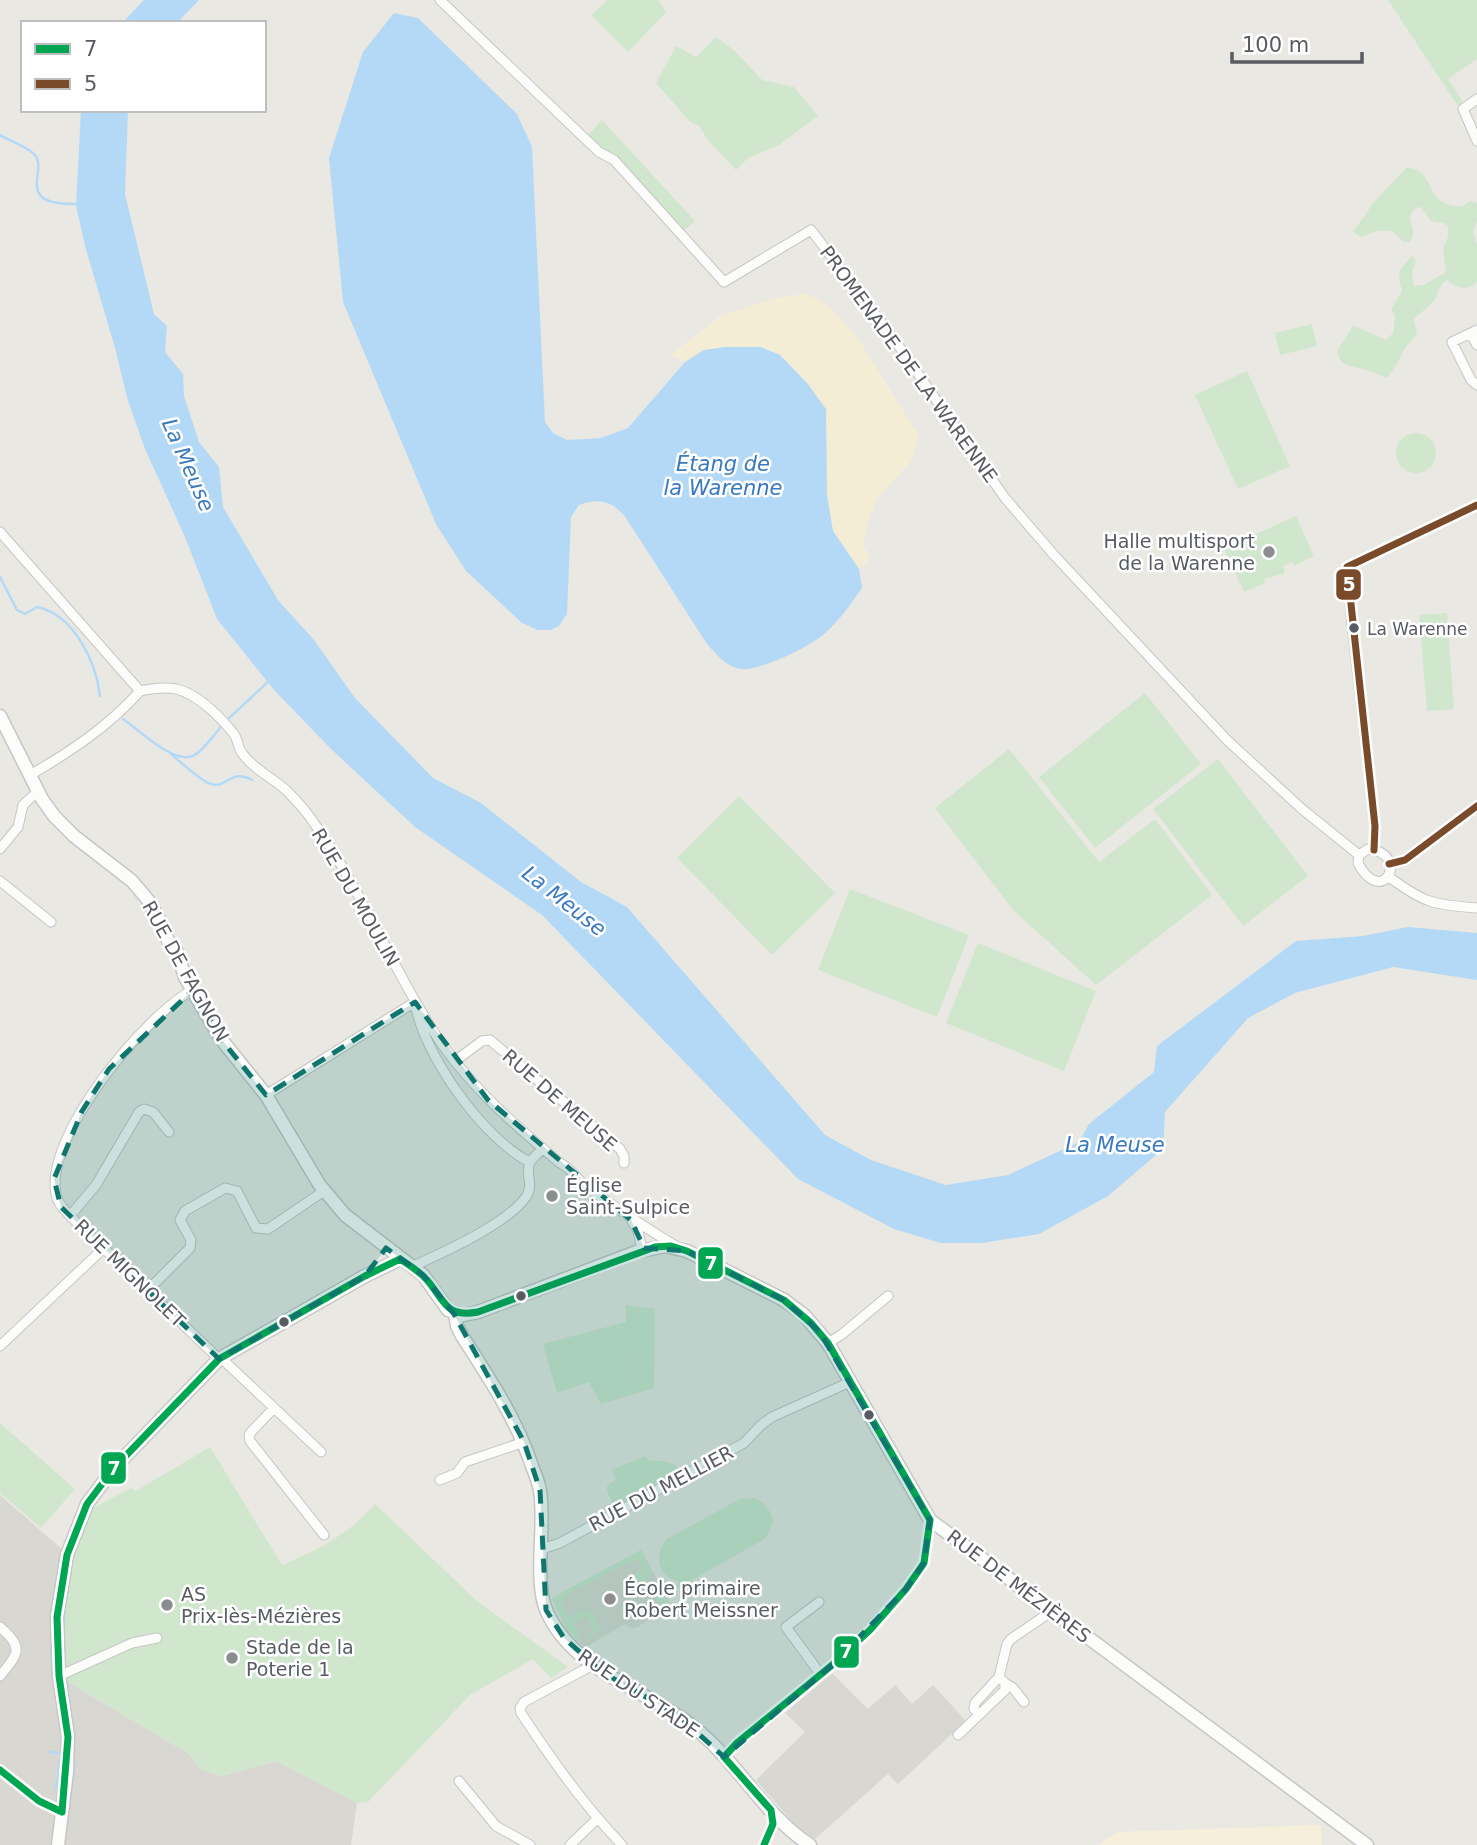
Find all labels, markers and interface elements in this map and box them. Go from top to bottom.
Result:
legend [21,21,266,112]
scale bar [1232,21,1362,65]
text: 100 m [1242,33,1309,57]
text: 7 [84,37,97,61]
text: 5 [84,72,97,96]
street label: PROMENADE DE LA WARENNE [816,241,1002,487]
water label: La Meuse [157,415,219,515]
water label: Étang de la Warenne [664,451,782,500]
place label: Halle multisport de la Warenne [1103,530,1255,574]
marker: Halle multisport de la Warenne [1261,544,1277,560]
line badge: 5 [1335,568,1362,601]
text: 5 [1342,573,1356,595]
place label: La Warenne [1367,619,1468,639]
marker: La Warenne [1347,621,1361,635]
street label: RUE DU MOULIN [308,824,404,970]
water label: La Meuse [517,861,611,941]
street label: RUE DE FAGNON [138,897,234,1045]
street label: RUE DE MEUSE [498,1044,622,1156]
water label: La Meuse [1065,1133,1165,1157]
place label: Église Saint-Sulpice [566,1174,690,1218]
marker: Église Saint-Sulpice [544,1188,560,1204]
street label: RUE MIGNOLET [70,1215,190,1332]
line badge: 7 [697,1246,724,1280]
text: 7 [704,1252,718,1274]
unlabelled marker [514,1289,528,1303]
unlabelled marker [277,1315,291,1329]
unlabelled marker [862,1408,876,1422]
street label: RUE DU MELLIER [585,1441,737,1535]
line badge: 7 [100,1451,127,1485]
text: 7 [107,1457,121,1479]
street label: RUE DE MÉZIÈRES [943,1525,1095,1647]
place label: École primaire Robert Meissner [624,1577,778,1621]
place label: AS Prix-lès-Mézières [181,1583,341,1627]
marker: École primaire Robert Meissner [602,1591,618,1607]
marker: AS Prix-lès-Mézières [159,1597,175,1613]
line badge: 7 [833,1635,860,1669]
place label: Stade de la Poterie 1 [246,1636,354,1680]
text: 7 [839,1640,853,1662]
street label: RUE DU STADE [574,1644,704,1742]
marker: Stade de la Poterie 1 [224,1650,240,1666]

